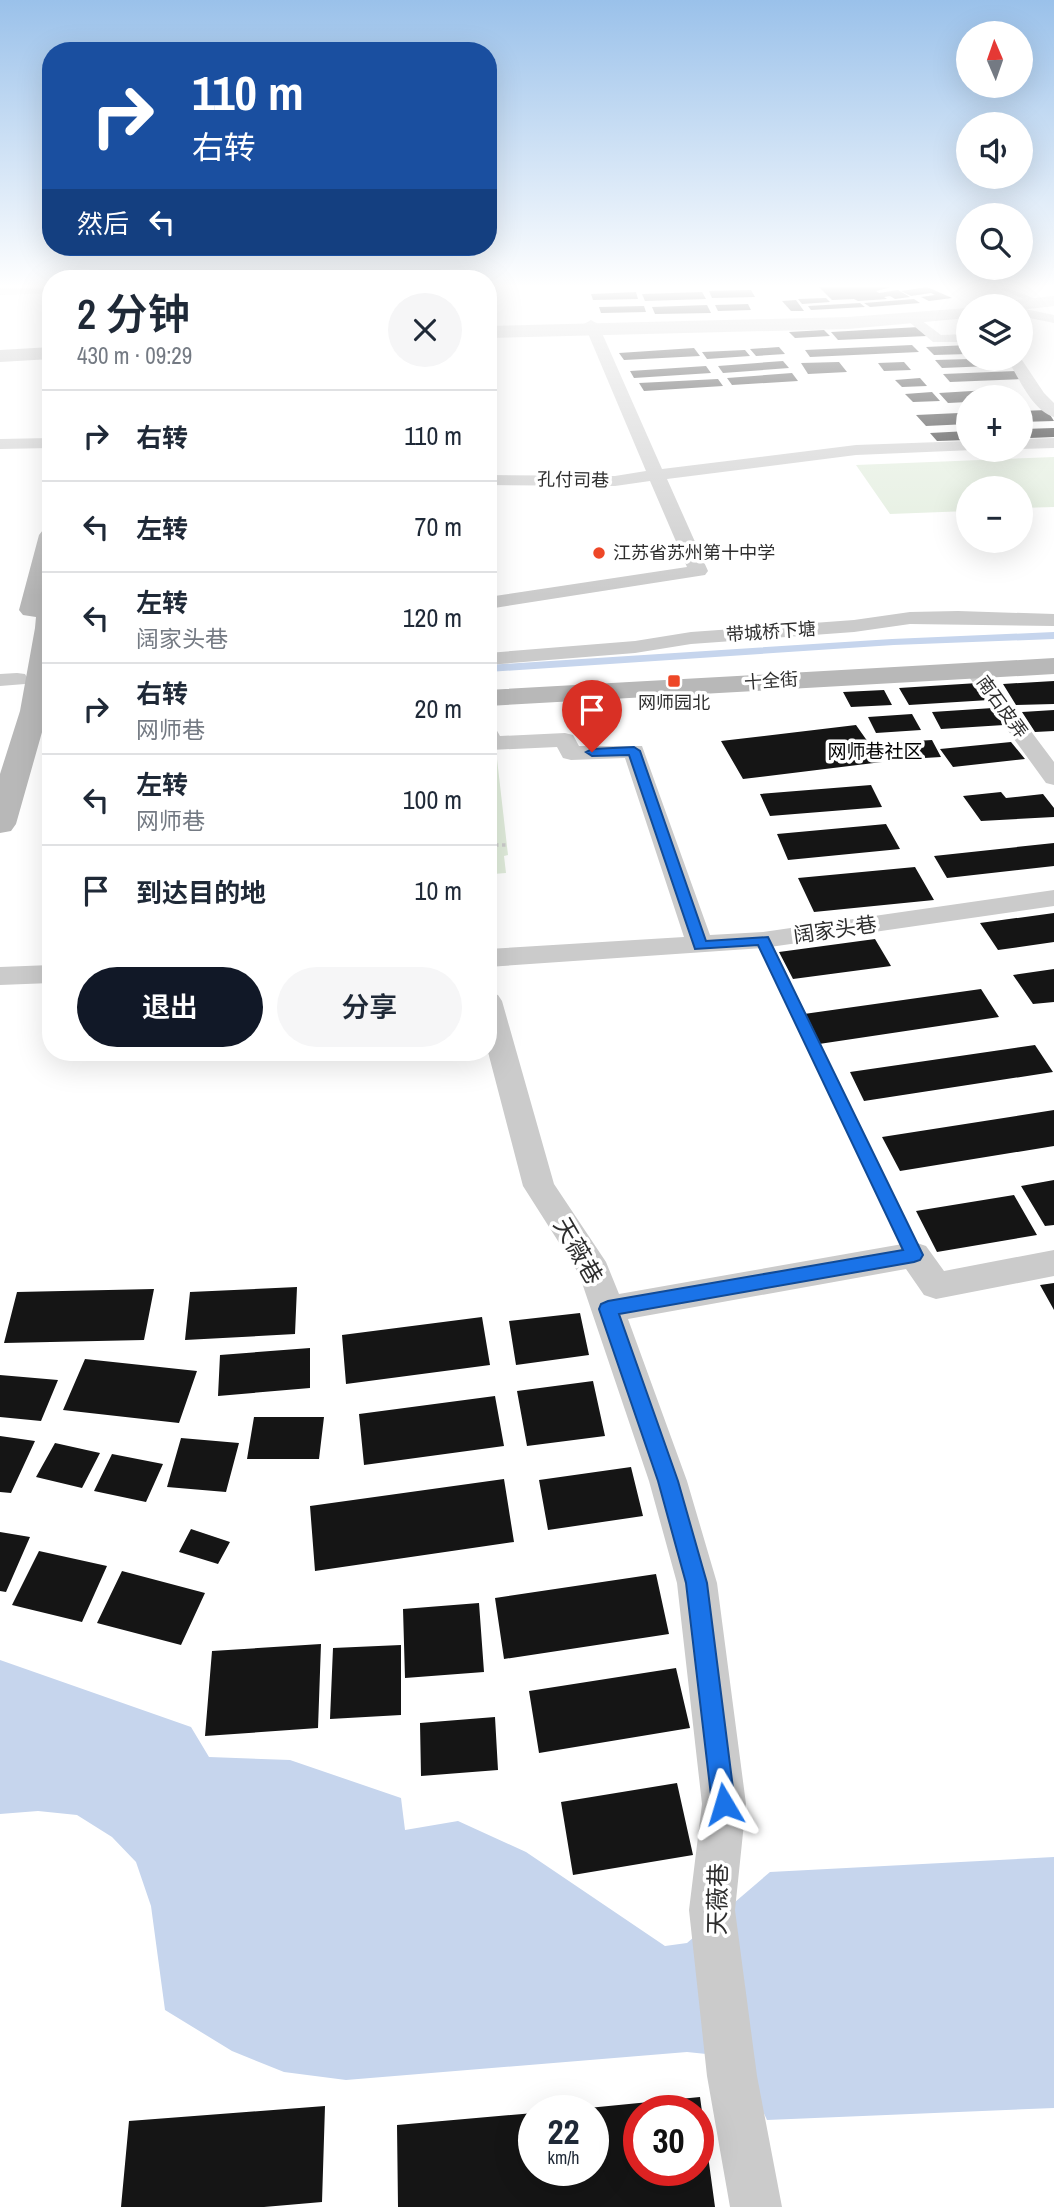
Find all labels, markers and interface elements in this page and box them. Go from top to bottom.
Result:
north arrow [956,21,1032,98]
map controls [956,21,1033,553]
text: 110 m [192,59,304,125]
icon: right [77,70,168,161]
button: sound [956,112,1033,189]
text: 右转 [192,126,256,169]
icon: left [143,203,181,241]
button: search [956,203,1033,280]
text: 然后 [77,206,129,241]
text: 2 分钟 [77,286,190,342]
button: close [388,293,462,367]
button: layers [956,294,1033,371]
text: 430 m · 09:29 [77,340,192,371]
button: + [956,385,1033,462]
icon: right [77,417,115,455]
text: 110 m [404,418,462,453]
text: 右转 [136,420,188,455]
street label: 孔付司巷 [537,466,609,493]
button: − [956,476,1033,553]
icon: left [77,508,115,546]
text: 70 m [415,509,462,544]
text: 左转 [136,511,188,546]
place label: 江苏省苏州第十中学 [613,540,775,565]
marker: 江苏省苏州第十中学 [591,545,607,561]
text: 左转 [136,585,188,620]
icon: left [77,599,115,637]
text: 120 m [403,600,462,635]
street label: 带城桥下塘 [725,616,817,647]
text: 阔家头巷 [136,623,228,654]
street label: 十全街 [743,666,799,695]
street label: 南石皮弄 [971,670,1034,743]
marker: 网师园北 [666,673,682,689]
text: 右转 [136,676,188,711]
pin [562,680,622,752]
icon: right [77,690,115,728]
place label: 网师园北 [638,690,710,715]
text: 20 m [415,691,462,726]
icon: arrive [573,691,611,729]
text: 网师巷 [136,714,205,745]
district label: 网师巷社区 [827,738,923,764]
text: 左转 [136,767,188,802]
icon: left [77,781,115,819]
text: 100 m [403,782,462,817]
text: 网师巷 [136,805,205,836]
icon: arrive [77,872,115,910]
text: 10 m [415,873,462,908]
text: 到达目的地 [136,875,266,910]
street label: 阔家头巷 [791,909,879,950]
button: 退出 [77,967,263,1047]
button: 分享 [277,967,462,1047]
street label: 天薇巷 [547,1211,611,1290]
position arrow [687,1767,761,1841]
street label: 天薇巷 [700,1863,734,1935]
speed limit sign: 30 [623,2095,714,2186]
text: 22 [548,2108,579,2155]
text: km/h [548,2145,580,2170]

